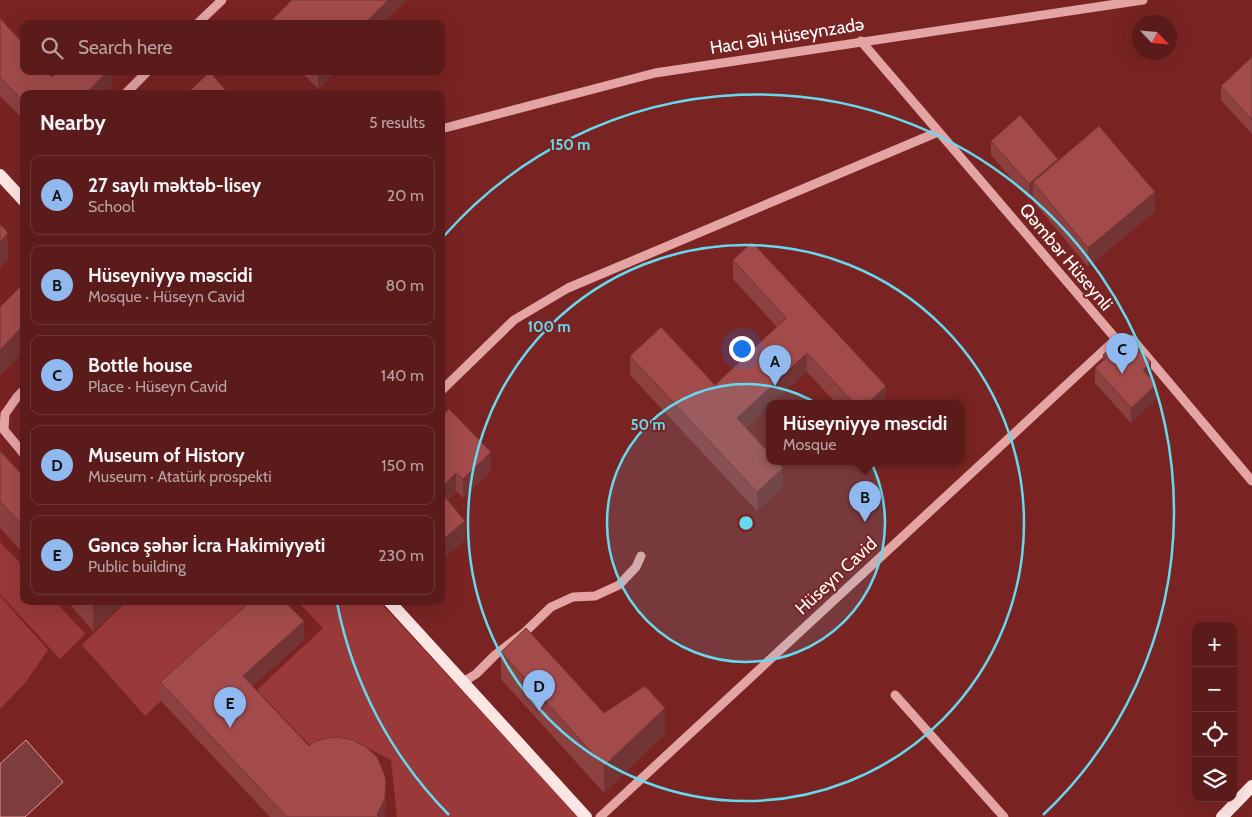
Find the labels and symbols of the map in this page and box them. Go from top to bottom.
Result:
street label: Hacı Əli Hüseynzadə [708,13,866,59]
north arrow [1132,15,1177,60]
text: 150 m [550,136,590,154]
street label: Qəmbər Hüseynli [1015,199,1117,315]
text: 100 m [527,318,571,336]
pin: C [1106,333,1138,374]
your location [729,336,755,362]
pin: A [759,345,791,386]
text: 50 m [630,416,666,434]
pin: B [849,481,881,522]
centre of rings [737,514,755,532]
street label: Hüseyn Cavid [791,533,881,619]
pin: D [523,670,555,711]
pin: E [214,687,246,728]

